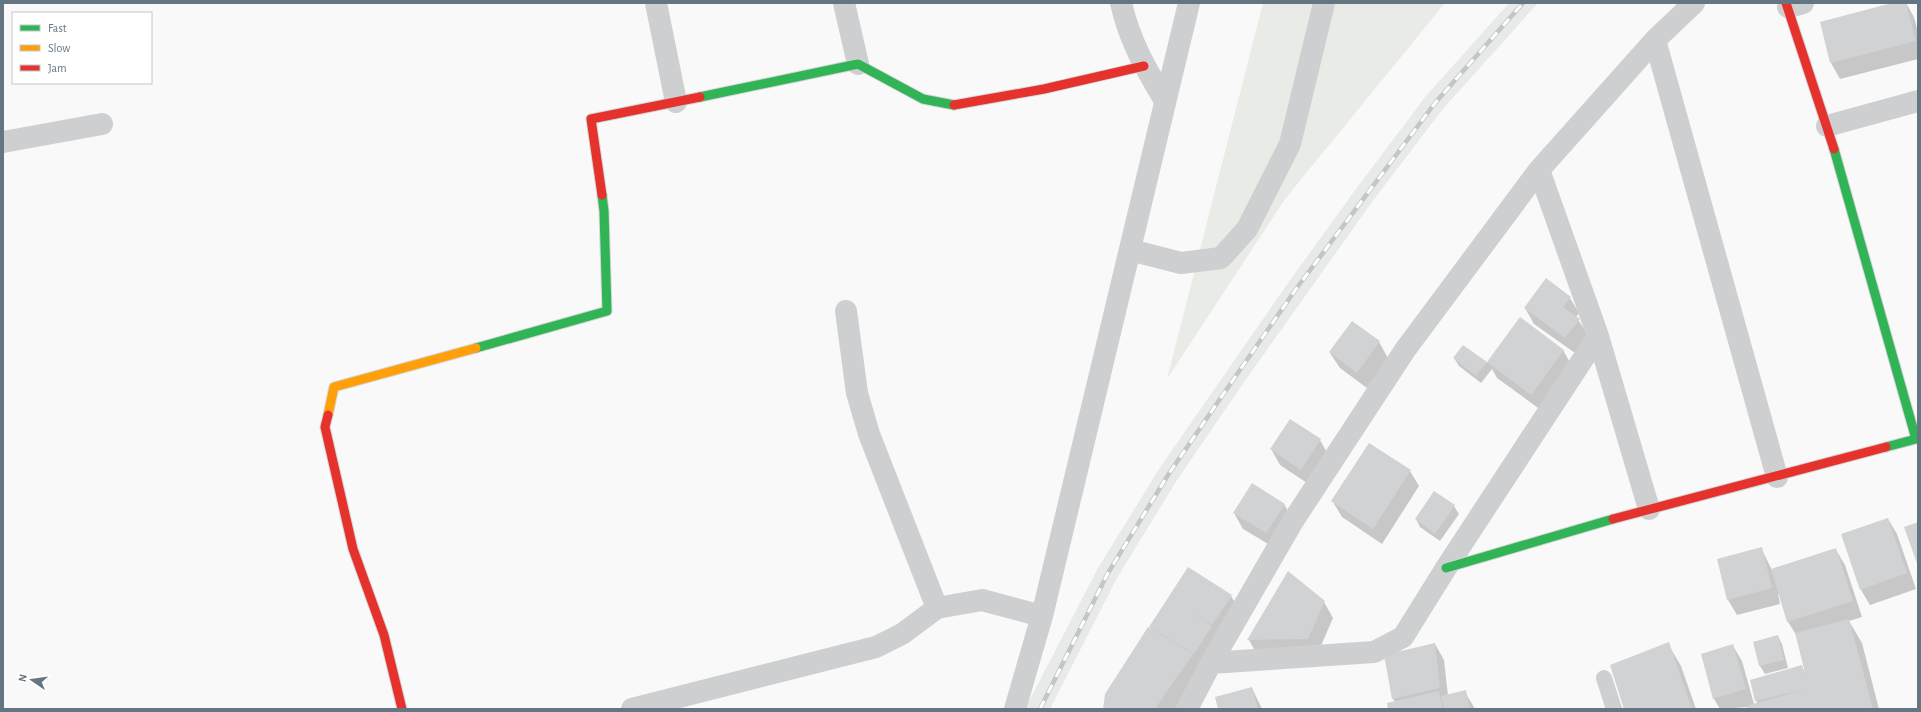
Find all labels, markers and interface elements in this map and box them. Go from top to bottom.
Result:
legend [12,12,152,84]
text: Fast [48,22,67,34]
text: Slow [48,42,70,54]
text: Jam [48,62,67,74]
north arrow [12,660,52,700]
text: N [17,673,29,683]

